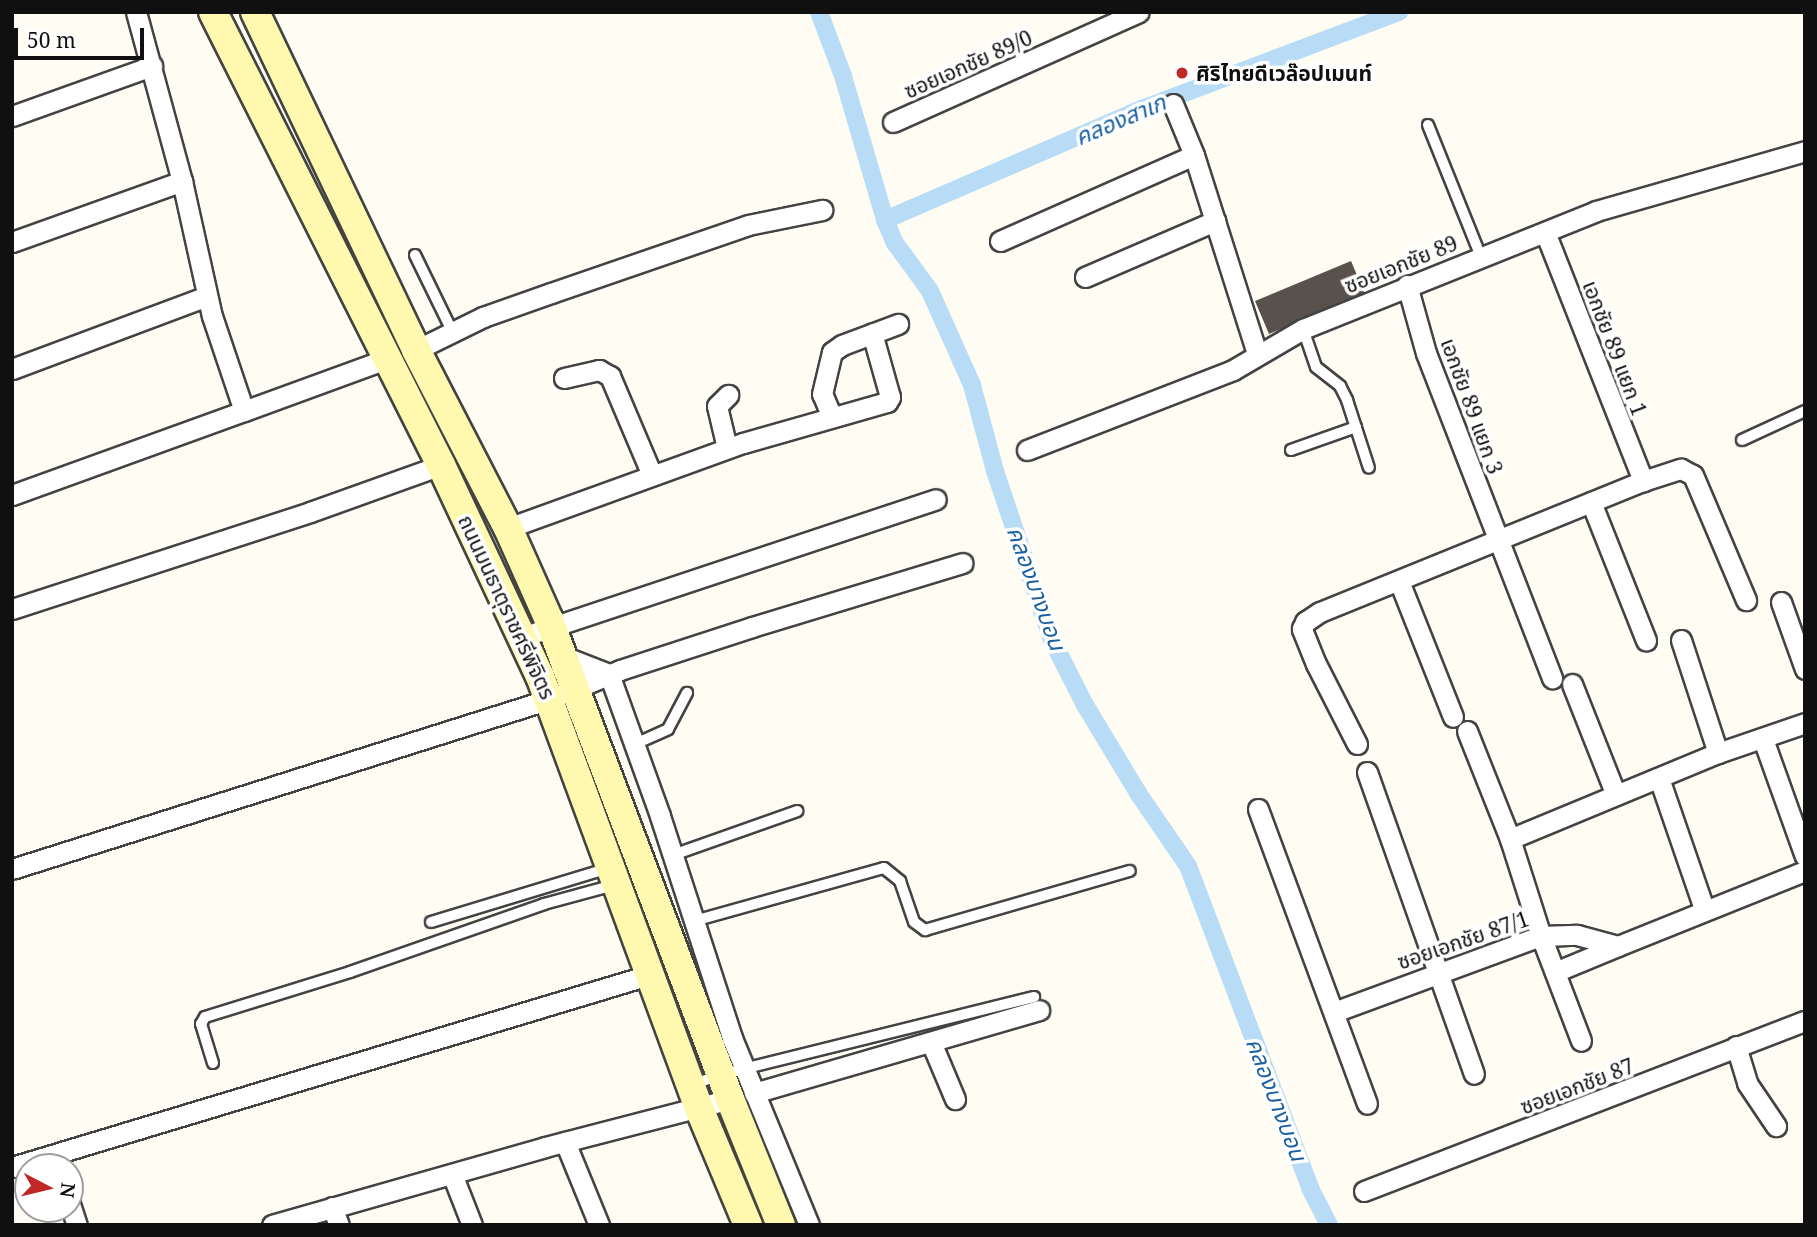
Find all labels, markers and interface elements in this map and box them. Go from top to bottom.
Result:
scale bar [18,14,147,58]
street label: ซอยเอกชัย 89/0 [900,25,1036,103]
text: 50 m [27,26,76,54]
place label: ศิริไทยดีเวล๊อปเมนท์ [1196,60,1372,86]
marker: ศิริไทยดีเวล๊อปเมนท์ [1174,65,1190,81]
water label: คลองสาเก [1070,88,1170,150]
street label: ซอยเอกชัย 89 [1341,230,1461,298]
street label: เอกชัย 89 แยก 1 [1578,277,1652,419]
street label: เอกชัย 89 แยก 3 [1436,335,1508,477]
street label: ถนนมนธาตุราชศรีพิจิตร [453,511,561,703]
water label: คลองบางบอน [1002,522,1072,654]
street label: ซอยเอกชัย 87/1 [1394,906,1532,974]
water label: คลองบางบอน [1241,1034,1313,1164]
street label: ซอยเอกชัย 87 [1517,1053,1637,1119]
north arrow [14,1153,84,1223]
text: N [54,1181,82,1199]

